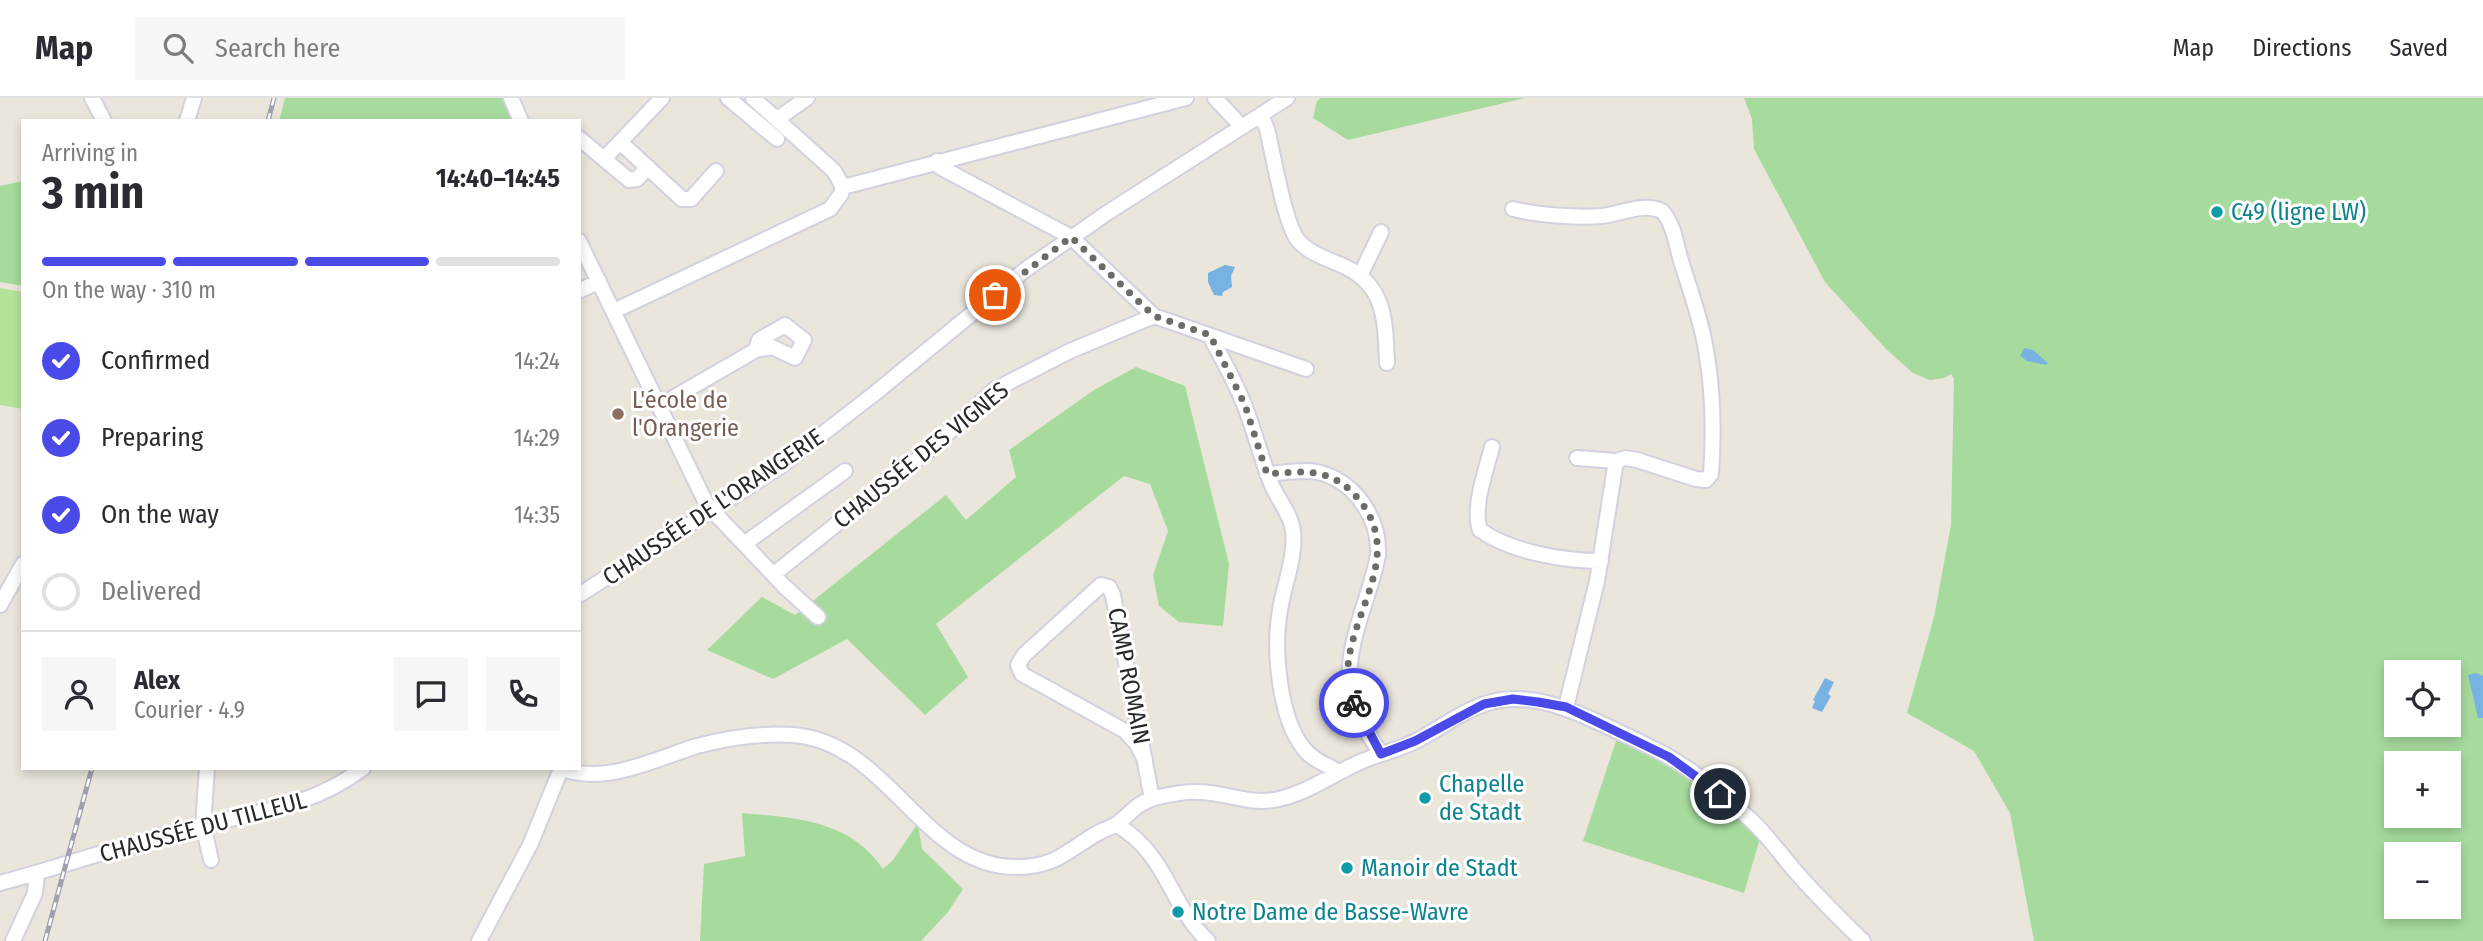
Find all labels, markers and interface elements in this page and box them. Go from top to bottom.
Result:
search box [135,17,625,80]
text: Map [35,28,93,68]
icon: search [159,29,197,67]
text: Search here [215,33,340,64]
text: Map [2173,34,2214,62]
text: Directions [2252,34,2351,62]
text: Saved [2389,34,2448,62]
text: Arriving in [42,139,138,167]
text: 14:40–14:45 [436,163,560,194]
text: 3 min [42,165,144,220]
place label: C49 (ligne LW) [2231,198,2366,226]
marker: C49 (ligne LW) [2209,204,2225,220]
pin [965,265,1025,325]
text: On the way · 310 m [42,276,216,304]
icon: bag [976,276,1014,314]
icon: check [42,342,80,380]
text: Confirmed [101,345,211,376]
text: 14:24 [514,347,560,375]
street label: CHAUSSÉE DES VIGNES [827,375,1014,534]
place label: L'école de l'Orangerie [632,386,739,442]
marker: L'école de l'Orangerie [610,406,626,422]
icon: check [42,419,80,457]
text: Preparing [101,422,203,453]
street label: CHAUSSÉE DE L'ORANGERIE [597,422,828,591]
text: 14:29 [514,424,560,452]
icon: check [42,496,80,534]
text: On the way [101,499,219,530]
text: 14:35 [514,501,560,529]
text: Delivered [101,576,202,607]
street label: CAMP ROMAIN [1102,605,1156,747]
button: person [42,657,116,731]
button: chat [394,657,468,731]
button: phone [486,657,560,731]
map controls [2384,660,2461,919]
button: locate [2384,660,2461,737]
text: Alex [134,665,180,696]
courier [1319,668,1389,738]
icon: bike [1335,684,1373,722]
text: Courier · 4.9 [134,696,245,724]
button: + [2384,751,2461,828]
pin [1690,764,1750,824]
place label: Chapelle de Stadt [1439,770,1524,826]
icon: home [1701,775,1739,813]
street label: CHAUSSÉE DU TILLEUL [96,785,310,868]
marker: Chapelle de Stadt [1417,790,1433,806]
button: − [2384,842,2461,919]
place label: Manoir de Stadt [1361,854,1518,882]
marker: Manoir de Stadt [1339,860,1355,876]
place label: Notre Dame de Basse-Wavre [1192,898,1469,926]
marker: Notre Dame de Basse-Wavre [1170,904,1186,920]

